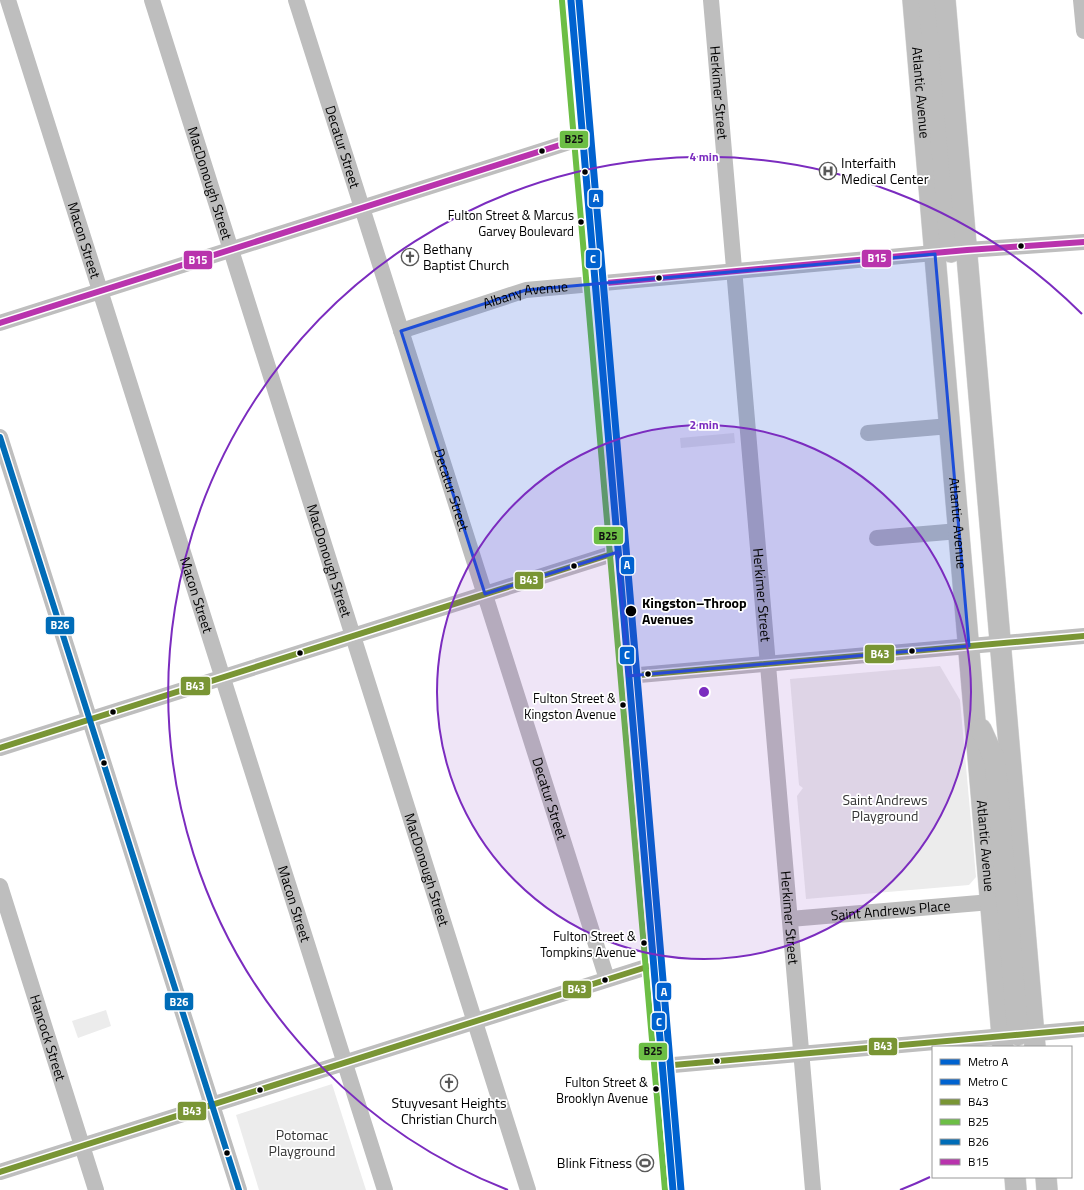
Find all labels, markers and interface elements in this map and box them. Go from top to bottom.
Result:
street label: Herkimer Street [705,45,734,140]
street label: Atlantic Avenue [907,46,936,139]
street label: Decatur Street [320,103,366,191]
street label: MacDonough Street [183,124,238,242]
line badge: B25 [559,130,589,149]
text: B25 [564,131,584,147]
unlabelled marker [537,146,547,156]
text: 4 min [689,147,719,166]
place label: Interfaith Medical Center [841,152,929,189]
hospital icon: Interfaith Medical Center [818,161,838,181]
unlabelled marker [580,167,590,177]
line badge: A [588,189,604,208]
text: A [593,190,600,206]
street label: Macon Street [63,199,107,281]
place label: Fulton Street & Marcus Garvey Boulevard [448,205,574,241]
marker: Fulton Street & Marcus Garvey Boulevard [576,217,586,227]
place label: Bethany Baptist Church [423,238,509,275]
unlabelled marker [1016,241,1026,251]
church icon: Bethany Baptist Church [400,247,420,267]
line badge: C [585,249,601,269]
line badge: B15 [861,249,892,268]
line badge: B15 [183,250,213,270]
text: B15 [867,250,887,266]
text: C [590,251,596,267]
text: B15 [188,252,208,268]
unlabelled marker [654,273,664,283]
street label: Albany Avenue [480,275,569,314]
text: 2 min [689,415,719,434]
street label: Decatur Street [429,446,475,534]
street label: Atlantic Avenue [944,476,973,570]
street label: MacDonough Street [302,501,357,620]
line badge: B25 [593,526,624,545]
text: B25 [598,528,618,544]
street label: Herkimer Street [748,547,777,643]
street label: Macon Street [175,554,219,636]
line badge: A [620,556,635,575]
text: A [624,557,631,573]
unlabelled marker [569,561,579,571]
line badge: B43 [514,571,544,590]
text: B43 [519,572,539,588]
place label: Kingston–Throop Avenues [642,592,747,629]
marker: Kingston–Throop Avenues [624,604,638,618]
line badge: B26 [45,616,75,635]
text: B26 [50,617,70,633]
line badge: B43 [864,644,895,664]
line badge: C [619,646,635,665]
text: B43 [870,646,890,662]
unlabelled marker [907,646,917,656]
text: C [624,647,630,663]
unlabelled marker [295,648,305,658]
unlabelled marker [643,669,653,679]
line badge: B43 [180,676,211,696]
text: B43 [185,678,205,694]
centre of rings [697,685,711,699]
place label: Fulton Street & Kingston Avenue [524,688,616,724]
marker: Fulton Street & Kingston Avenue [618,700,628,710]
unlabelled marker [108,707,118,717]
street label: Decatur Street [527,755,573,843]
unlabelled marker [99,758,109,768]
park label: Saint Andrews Playground [842,789,928,826]
street label: Atlantic Avenue [972,799,1001,892]
street label: MacDonough Street [400,810,455,929]
street label: Macon Street [273,863,317,944]
street label: Herkimer Street [776,870,805,965]
street label: Saint Andrews Place [830,894,951,926]
place label: Fulton Street & Tompkins Avenue [540,926,636,962]
marker: Fulton Street & Tompkins Avenue [639,938,649,948]
unlabelled marker [600,975,610,985]
line badge: B43 [562,980,592,999]
text: B43 [567,981,587,997]
line badge: A [656,982,672,1001]
text: A [661,984,668,1000]
street label: Hancock Street [25,992,72,1083]
line badge: B26 [164,992,194,1011]
text: B26 [169,994,189,1010]
line badge: C [651,1012,666,1031]
text: C [656,1014,662,1030]
line badge: B43 [868,1037,898,1056]
text: B43 [873,1038,893,1054]
line badge: B25 [638,1042,668,1061]
text: B25 [643,1043,663,1059]
legend [932,1046,1072,1178]
text: Metro A [968,1052,1008,1071]
unlabelled marker [712,1056,722,1066]
place label: Fulton Street & Brooklyn Avenue [556,1072,648,1108]
text: Metro C [968,1072,1008,1091]
church icon: Stuyvesant Heights Christian Church [439,1073,459,1093]
marker: Fulton Street & Brooklyn Avenue [651,1084,661,1094]
unlabelled marker [255,1085,265,1095]
place label: Stuyvesant Heights Christian Church [392,1092,506,1129]
text: B43 [968,1092,989,1111]
line badge: B43 [177,1101,207,1121]
text: B43 [182,1103,202,1119]
text: B25 [968,1112,989,1131]
park label: Potomac Playground [269,1124,335,1161]
text: B26 [968,1132,989,1151]
unlabelled marker [222,1148,232,1158]
place label: Blink Fitness [557,1152,632,1173]
text: B15 [968,1152,989,1171]
sports icon: Blink Fitness [635,1153,655,1173]

